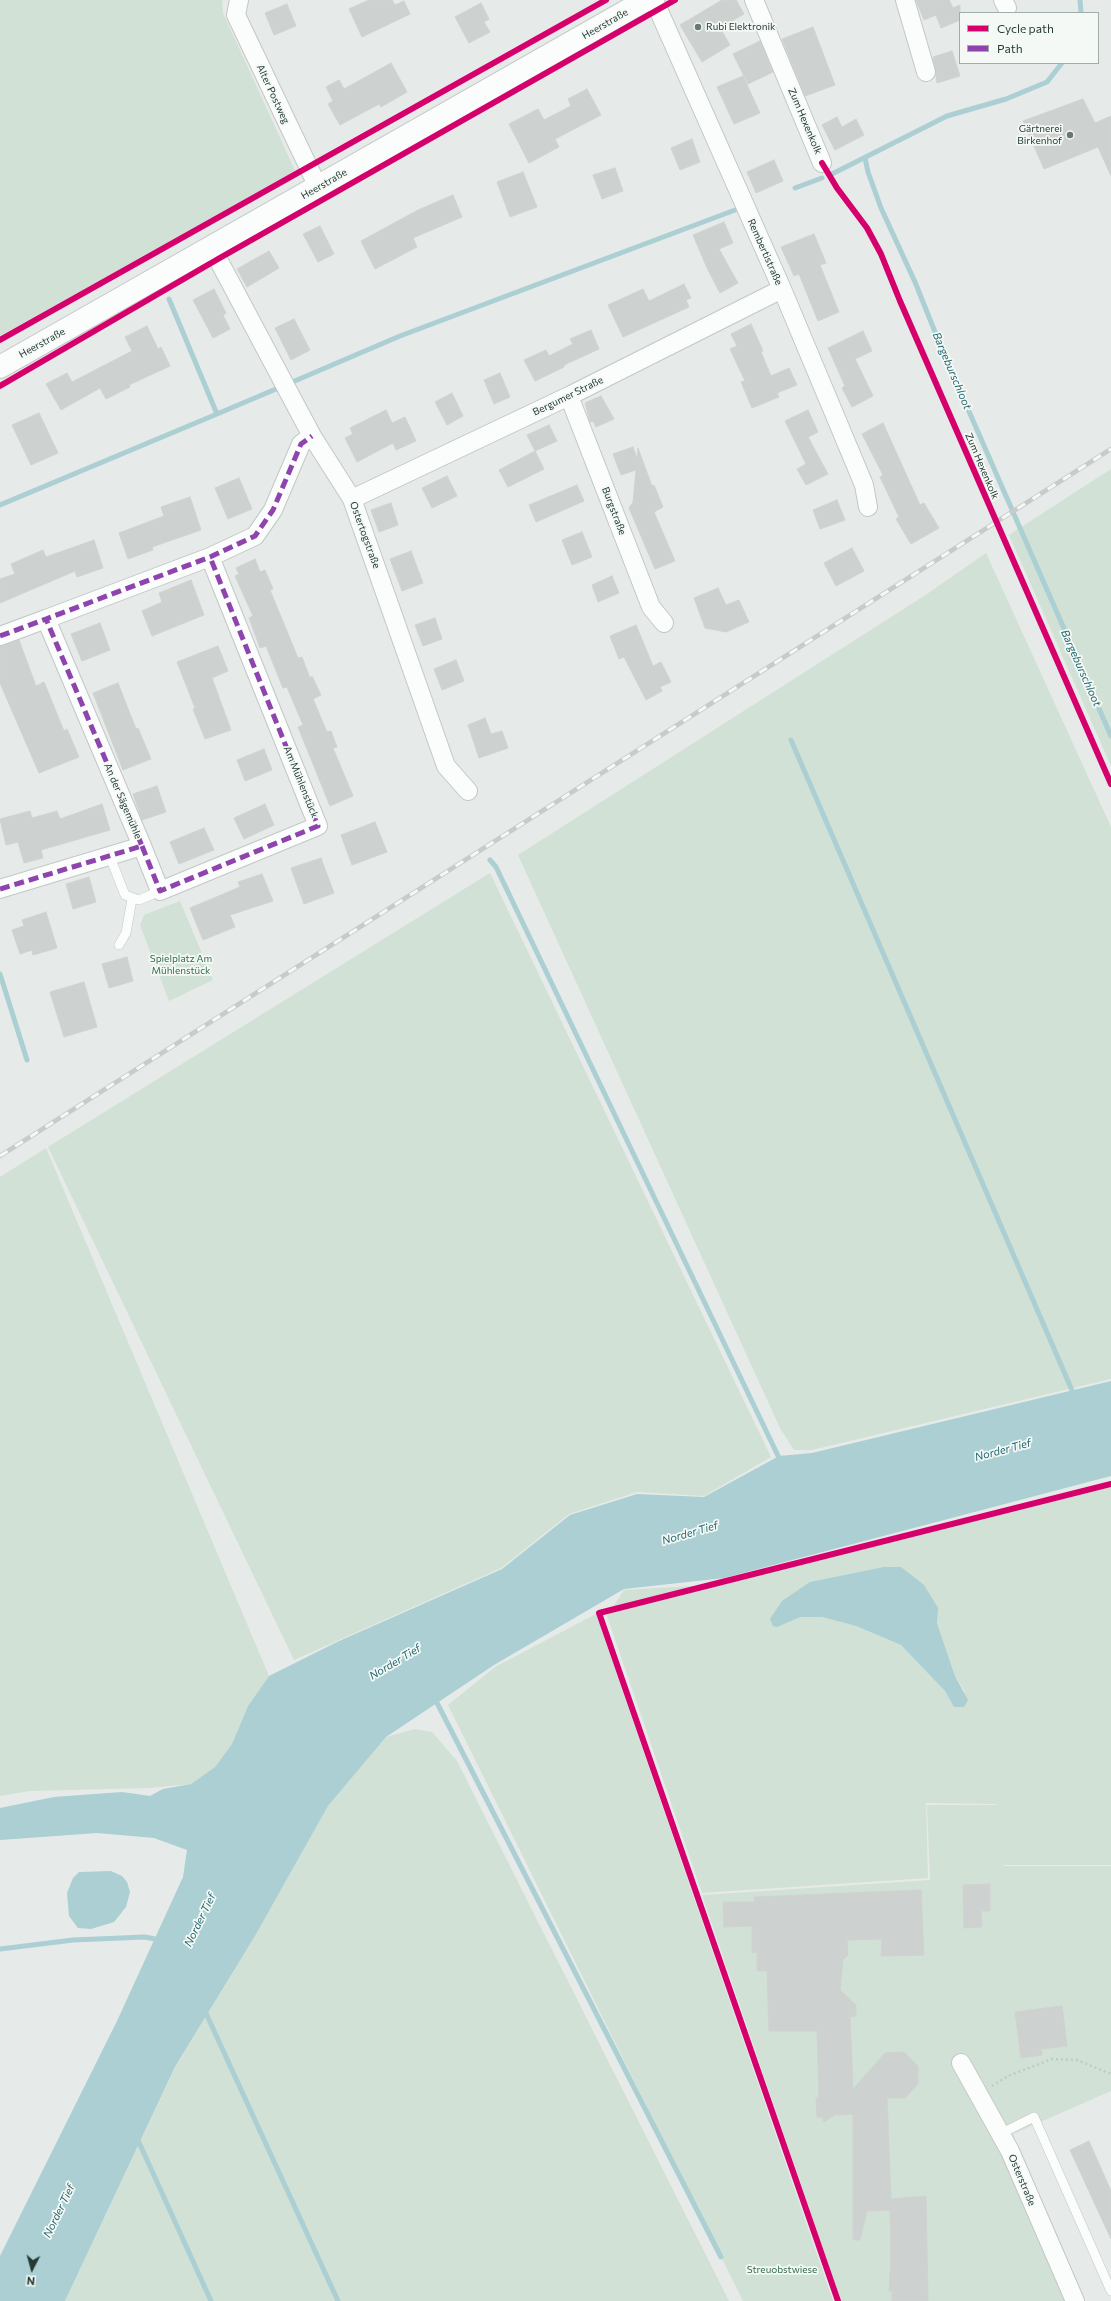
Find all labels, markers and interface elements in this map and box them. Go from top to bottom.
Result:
street label: Heerstraße [580,6,630,42]
legend [959,12,1099,64]
place label: Rubi Elektronik [706,21,775,33]
text: Cycle path [997,21,1054,35]
marker: Rubi Elektronik [693,22,703,32]
text: Path [997,41,1023,55]
street label: Alter Postweg [254,63,292,125]
street label: Zum Hexenkolk [786,86,824,156]
place label: Gärtnerei Birkenhof [1017,123,1062,146]
marker: Gärtnerei Birkenhof [1065,130,1075,140]
street label: Heerstraße [299,166,349,202]
street label: Rembertistraße [745,217,785,287]
street label: Heerstraße [17,325,67,361]
water label: Bargeburschloot [930,330,974,412]
street label: Bergumer Straße [531,374,605,418]
street label: Zum Hexenkolk [963,431,1001,501]
street label: Burgstraße [599,485,629,537]
street label: Ostertogstraße [347,500,383,570]
water label: Bargeburschloot [1058,628,1104,708]
street label: Am Mühlenstück [281,744,321,820]
street label: An der Sägemühle [102,761,144,841]
park label: Spielplatz Am Mühlenstück [150,953,212,976]
water label: Norder Tief [973,1436,1033,1464]
water label: Norder Tief [660,1519,720,1547]
water label: Norder Tief [367,1641,423,1683]
water label: Norder Tief [181,1891,219,1949]
street label: Osterstraße [1006,2152,1038,2208]
water label: Norder Tief [40,2182,78,2240]
north arrow [12,2249,52,2289]
park label: Streuobstwiese [747,2264,817,2276]
text: N [26,2275,35,2288]

